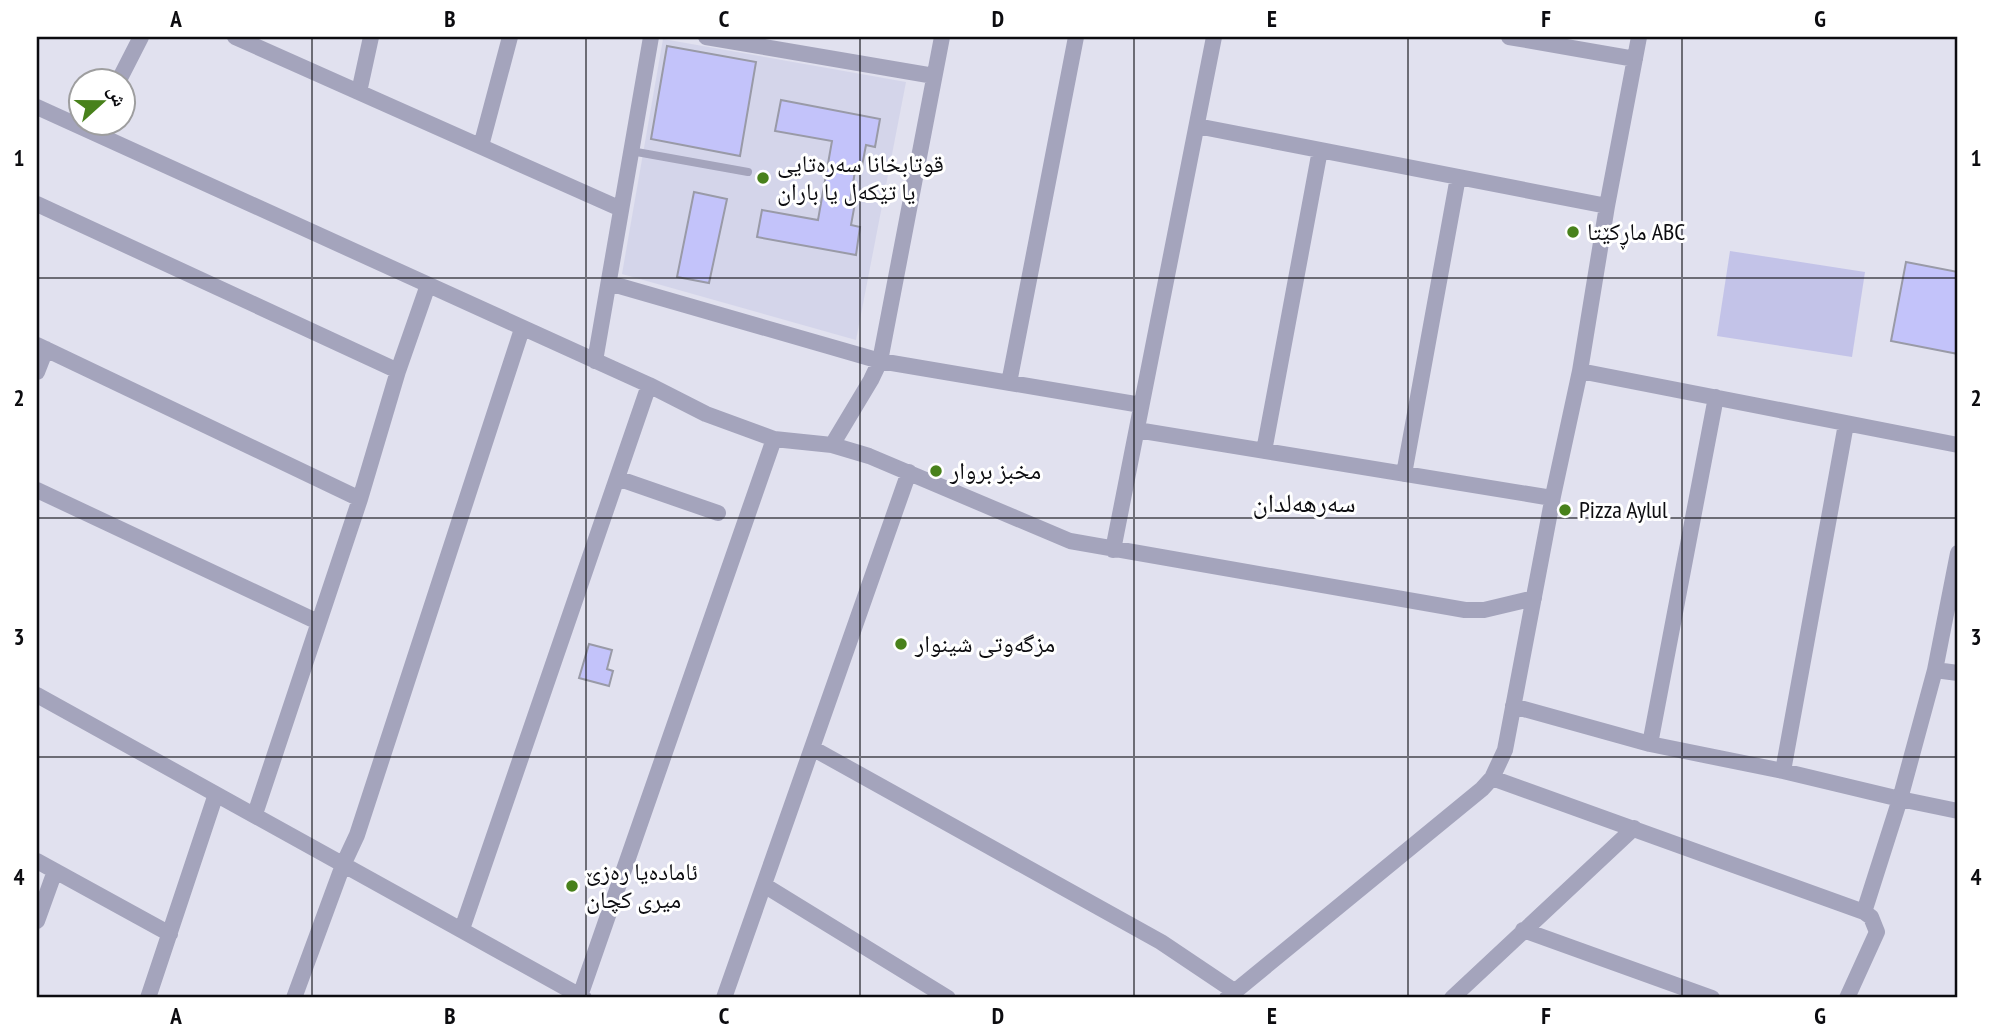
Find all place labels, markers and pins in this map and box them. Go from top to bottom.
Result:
place label: قوتابخانا سەرەتایی یا تێکەل یا باران [777,148,944,207]
marker: قوتابخانا سەرەتایی یا تێکەل یا باران [755,170,771,186]
place label: ماڕکێتا ABC [1587,216,1685,250]
marker: ماڕکێتا ABC [1565,224,1581,240]
place label: مخبز بروار [949,455,1041,486]
marker: مخبز بروار [928,463,944,479]
place label: Pizza Aylul [1579,494,1668,525]
marker: Pizza Aylul [1557,502,1573,518]
place label: مزگەوتی شينوار [914,628,1055,659]
marker: مزگەوتی شينوار [893,636,909,652]
place label: ئامادەيا رەزێ ميرى كچان [586,856,698,915]
marker: ئامادەيا رەزێ ميرى كچان [564,878,580,894]

